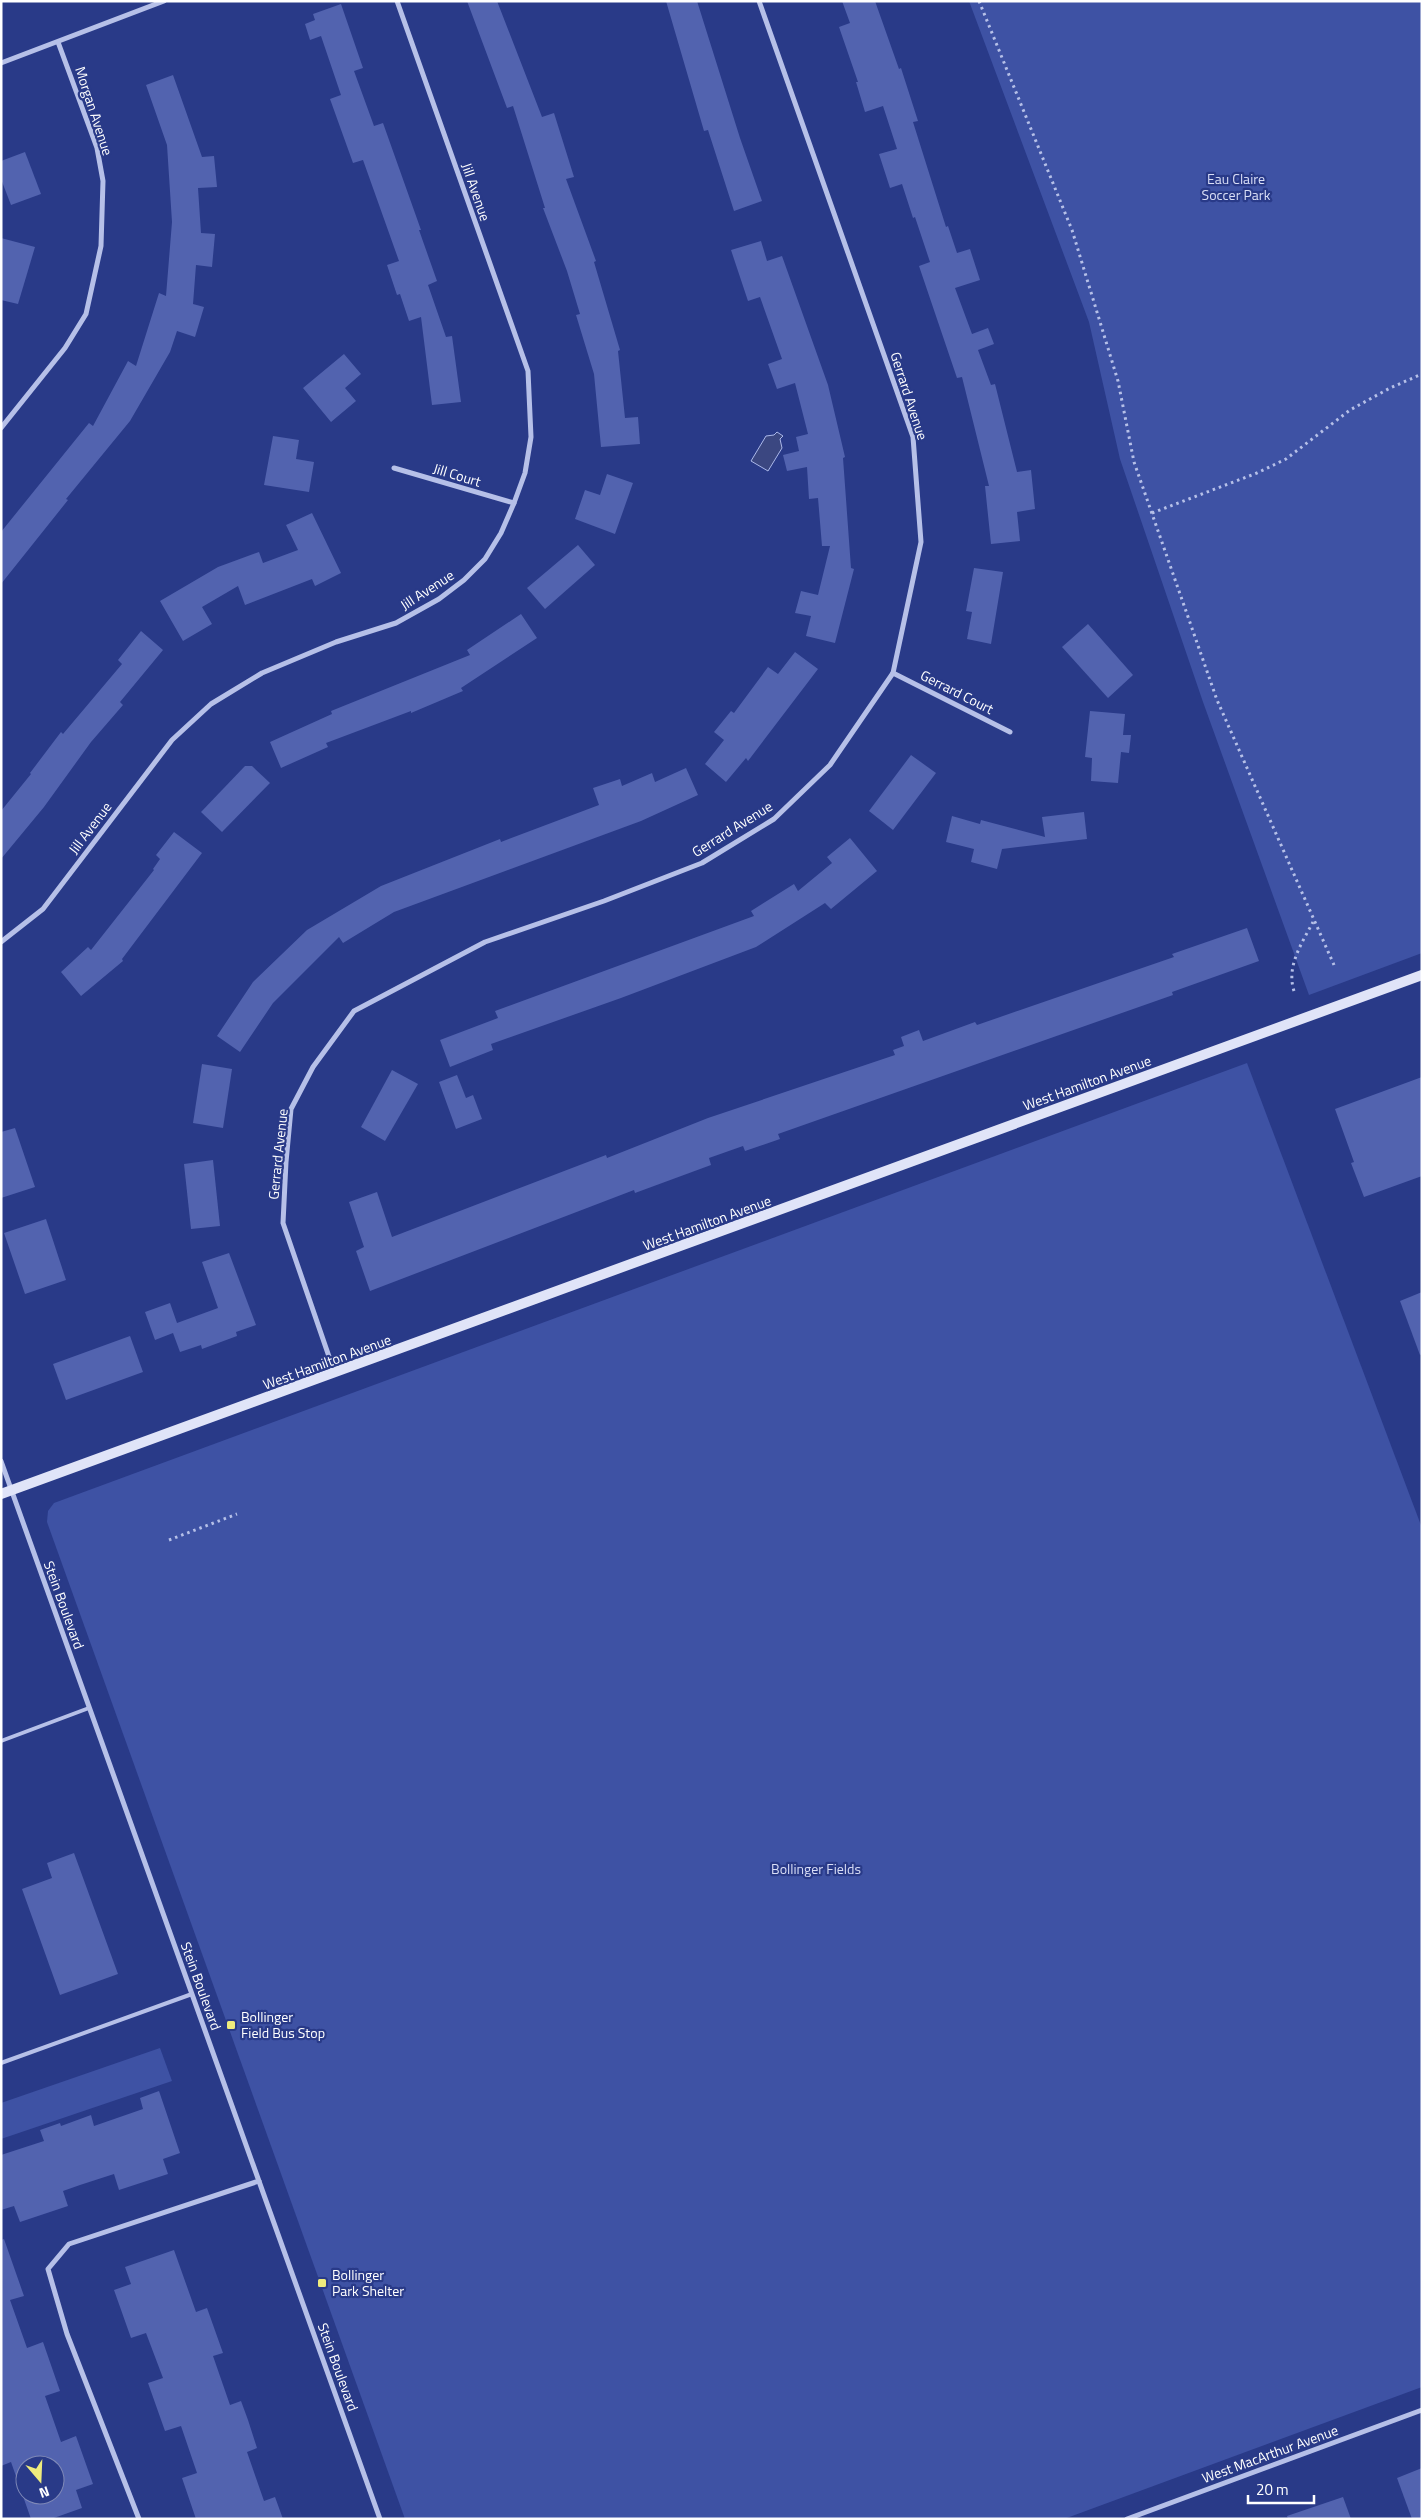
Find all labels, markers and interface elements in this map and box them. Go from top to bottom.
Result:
street label: Morgan Avenue [70,64,119,158]
street label: Jill Avenue [457,160,496,224]
park label: Eau Claire Soccer Park [1202,168,1271,205]
street label: Gerrard Avenue [885,349,934,443]
street label: Jill Court [431,457,484,492]
street label: Jill Avenue [396,564,458,615]
street label: Gerrard Court [917,664,998,719]
street label: Gerrard Avenue [687,795,776,862]
street label: Jill Avenue [63,797,116,858]
street label: West Hamilton Avenue [1020,1050,1154,1115]
street label: Gerrard Avenue [262,1107,293,1200]
street label: West Hamilton Avenue [640,1190,774,1255]
street label: West Hamilton Avenue [260,1329,394,1394]
street label: Stein Boulevard [39,1558,90,1652]
park label: Bollinger Fields [771,1858,861,1879]
street label: Stein Boulevard [176,1939,227,2033]
place label: Bollinger Field Bus Stop [241,2006,325,2043]
marker: Bollinger Field Bus Stop [225,2019,237,2031]
place label: Bollinger Park Shelter [332,2264,404,2301]
marker: Bollinger Park Shelter [316,2277,328,2289]
street label: Stein Boulevard [313,2320,364,2414]
street label: West MacArthur Avenue [1199,2419,1341,2488]
north arrow [15,2455,65,2505]
scale bar [1248,2472,1314,2504]
text: 20 m [1256,2478,1289,2501]
text: N [36,2481,52,2504]

